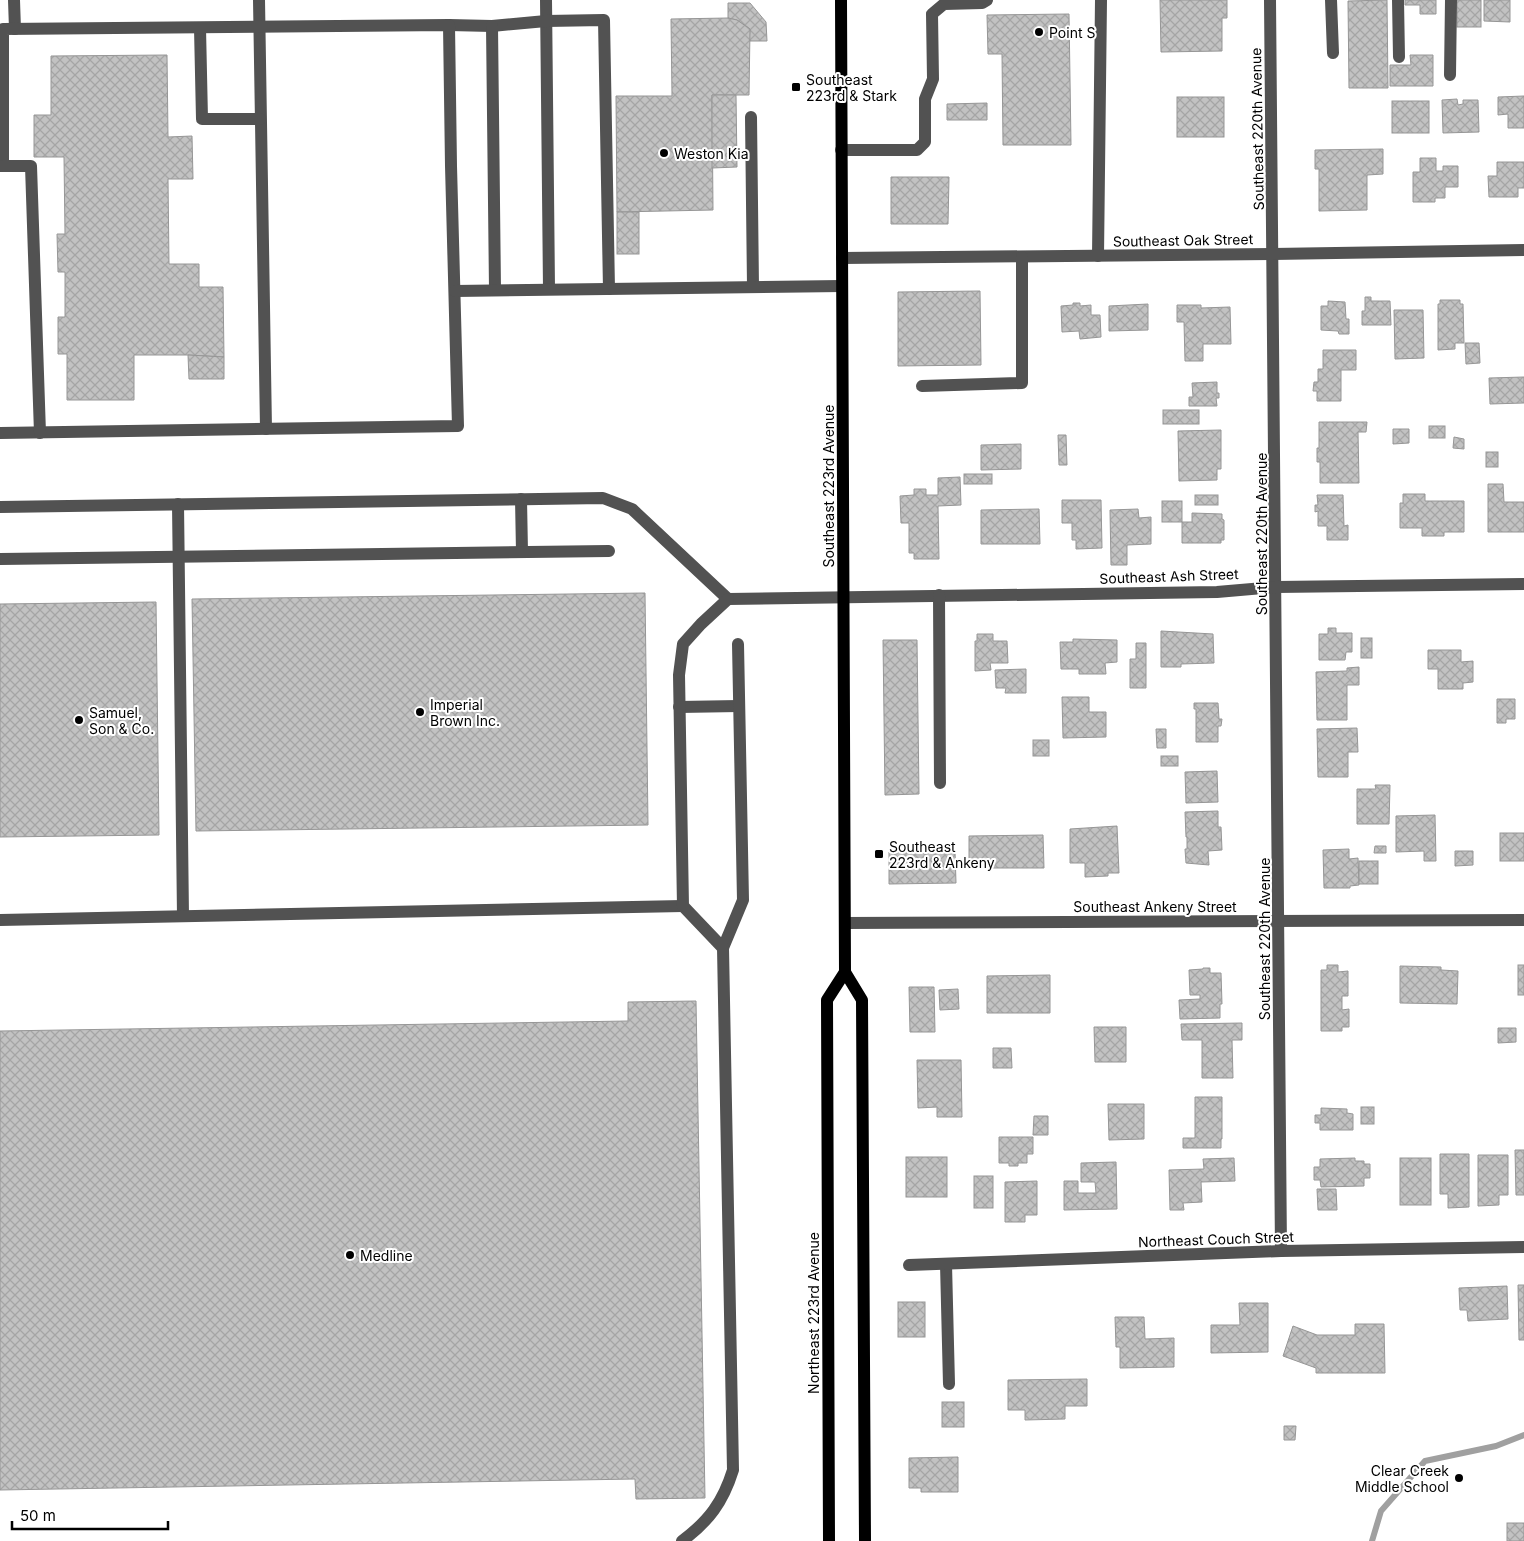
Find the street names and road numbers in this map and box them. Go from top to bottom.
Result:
street label: Southeast 220th Avenue [1247,48,1267,210]
street label: Southeast Oak Street [1113,230,1254,250]
street label: Southeast 223rd Avenue [820,404,837,568]
street label: Southeast 220th Avenue [1253,453,1270,615]
street label: Southeast Ash Street [1099,565,1239,587]
street label: Southeast 220th Avenue [1256,858,1273,1020]
street label: Southeast Ankeny Street [1073,898,1237,915]
street label: Northeast Couch Street [1138,1228,1295,1250]
street label: Northeast 223rd Avenue [805,1232,822,1394]

